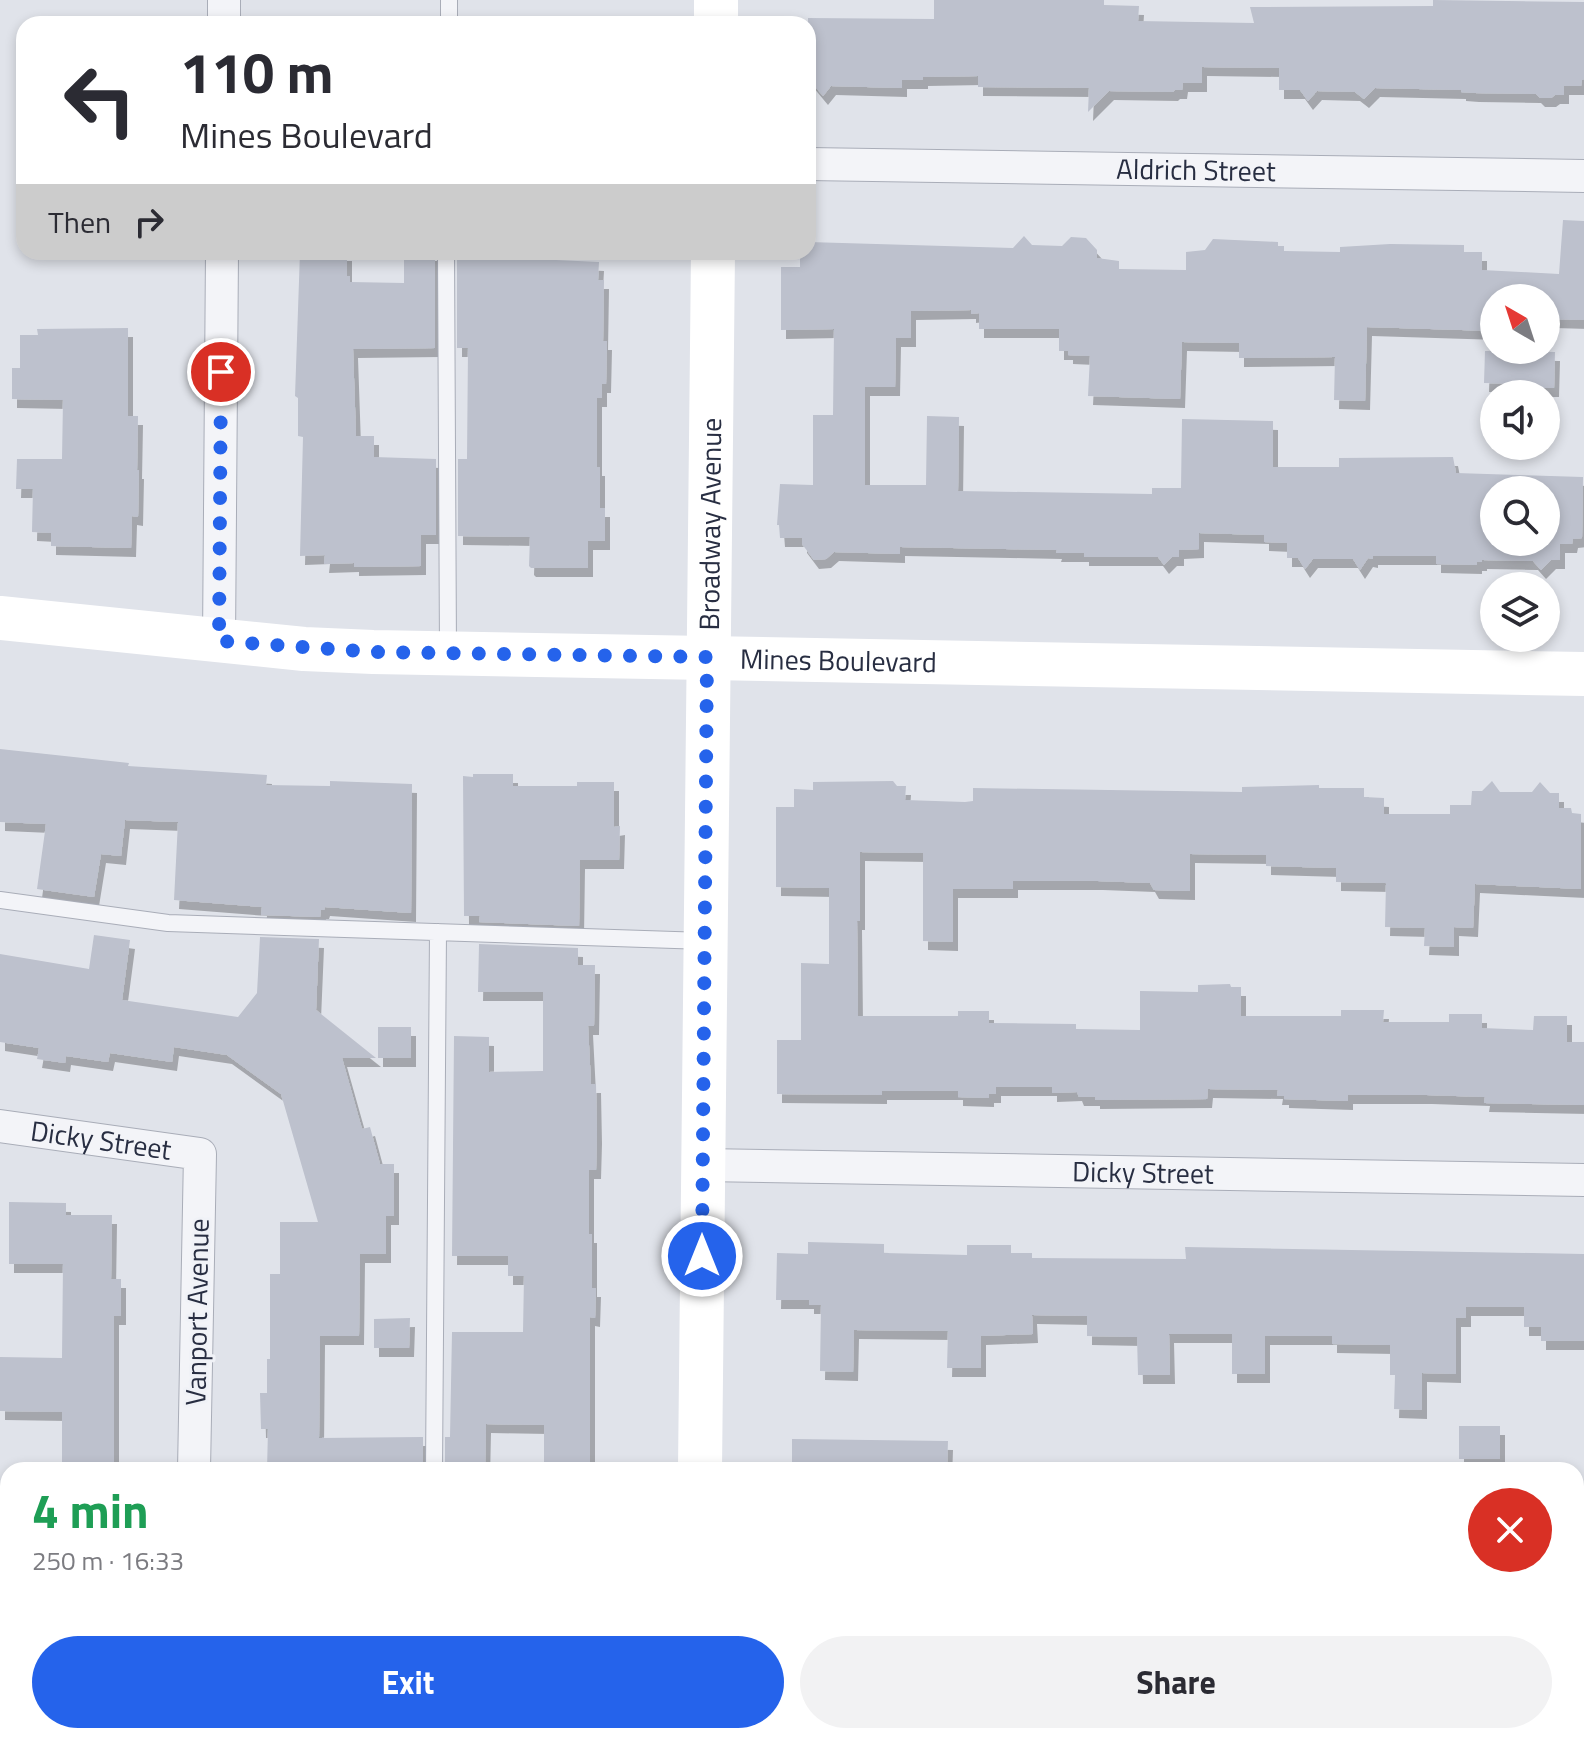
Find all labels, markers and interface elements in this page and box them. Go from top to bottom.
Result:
text: 110 m [180,30,333,115]
icon: left [48,48,152,152]
text: Mines Boulevard [180,107,433,162]
street label: Aldrich Street [1116,147,1276,192]
text: Then [48,199,111,245]
icon: right [127,200,171,244]
north arrow [1480,284,1560,364]
map controls [1480,284,1560,652]
pin [187,338,255,406]
icon: arrive [199,350,243,394]
button: sound [1480,380,1560,460]
street label: Broadway Avenue [687,417,732,631]
button: search [1480,476,1560,556]
button: layers [1480,572,1560,652]
street label: Mines Boulevard [740,637,937,683]
street label: Dicky Street [28,1109,174,1171]
street label: Dicky Street [1072,1149,1214,1195]
position arrow [660,1214,744,1298]
street label: Vanport Avenue [173,1218,220,1406]
text: 4 min [32,1474,149,1547]
button: close [1468,1488,1552,1572]
text: 250 m · 16:33 [32,1541,184,1580]
button: Exit [32,1636,784,1728]
button: Share [800,1636,1552,1728]

